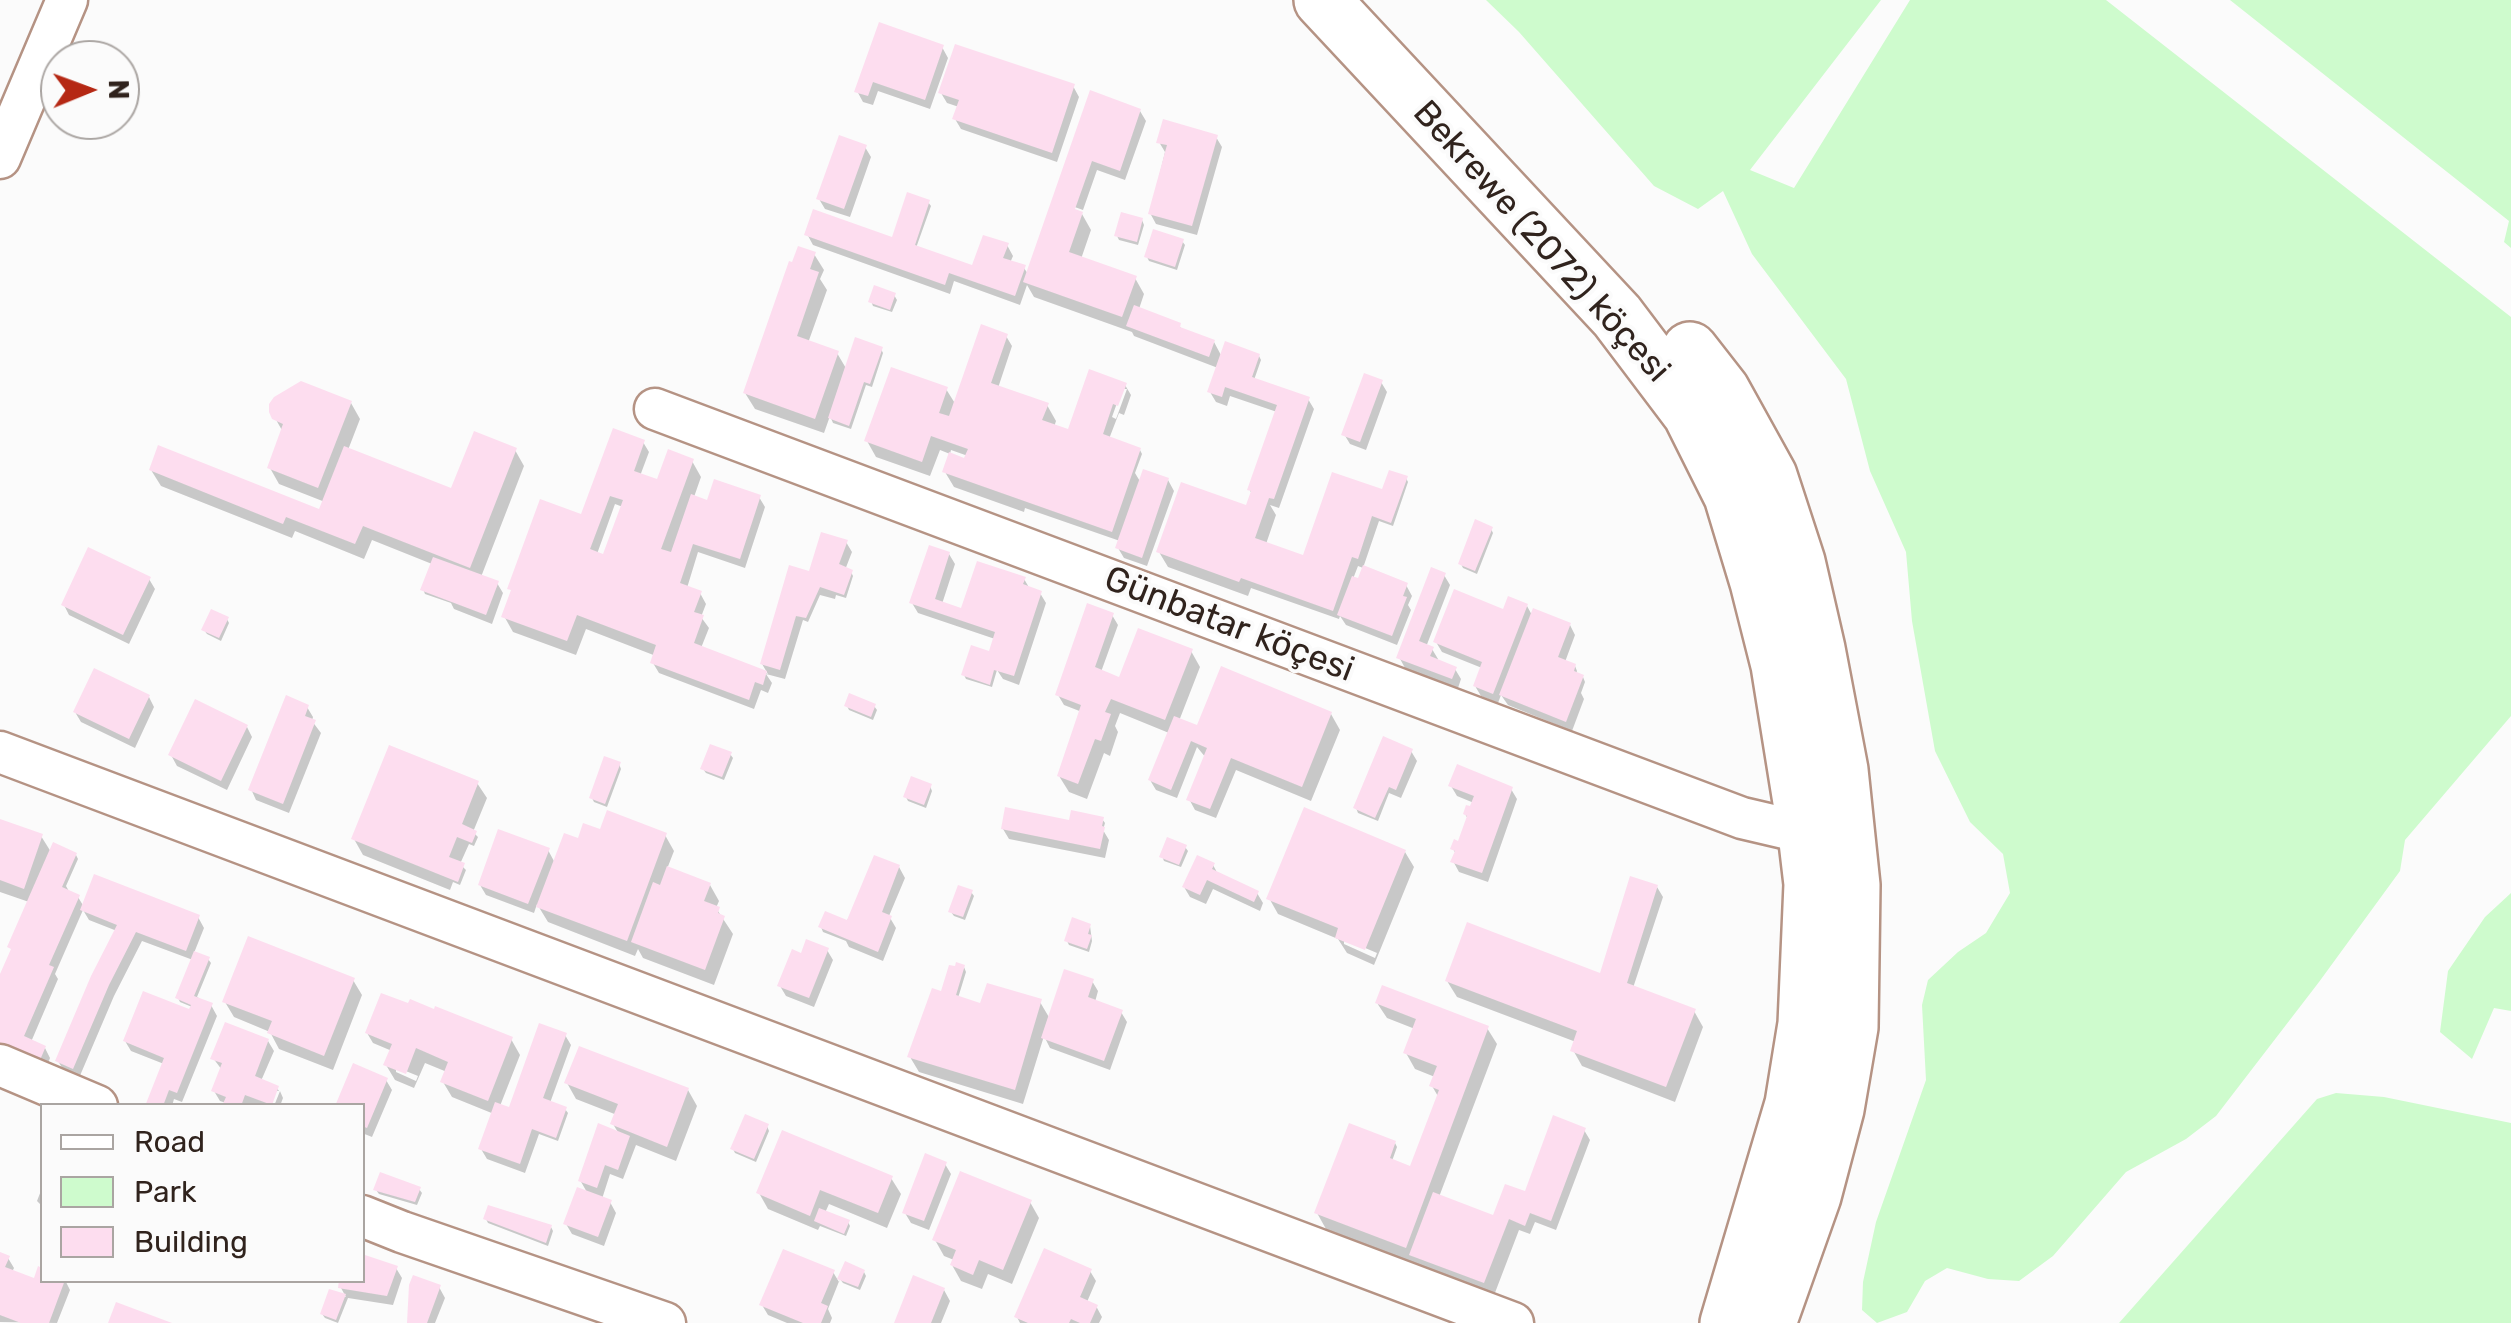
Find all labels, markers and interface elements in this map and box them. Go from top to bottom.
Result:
north arrow [40,40,140,140]
text: N [102,79,135,100]
street label: Bekrewe (2072) köçesi [1404,93,1678,391]
street label: Günbatar köçesi [1098,558,1360,692]
legend [40,1103,365,1283]
text: Road [134,1124,205,1160]
text: Park [134,1174,196,1210]
text: Building [134,1224,248,1260]

